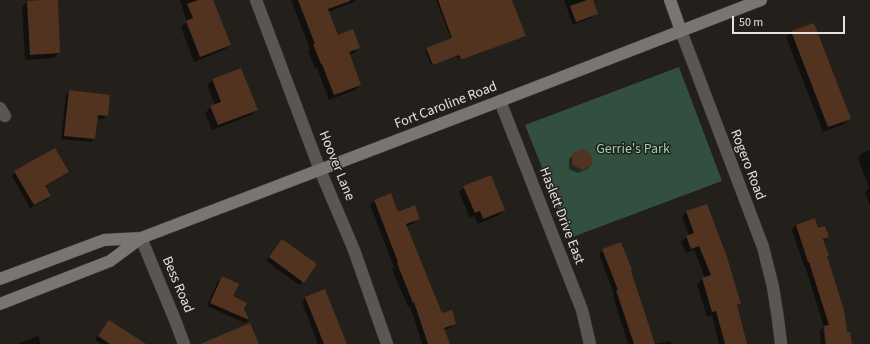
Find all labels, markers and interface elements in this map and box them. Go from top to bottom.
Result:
scale bar [734,8,847,34]
text: 50 m [739,14,763,31]
street label: Fort Caroline Road [392,79,500,133]
street label: Rogero Road [726,127,768,203]
street label: Hoover Lane [314,129,358,203]
park label: Gerrie's Park [596,142,670,158]
street label: Haslett Drive East [535,165,587,267]
street label: Bess Road [158,254,196,316]

